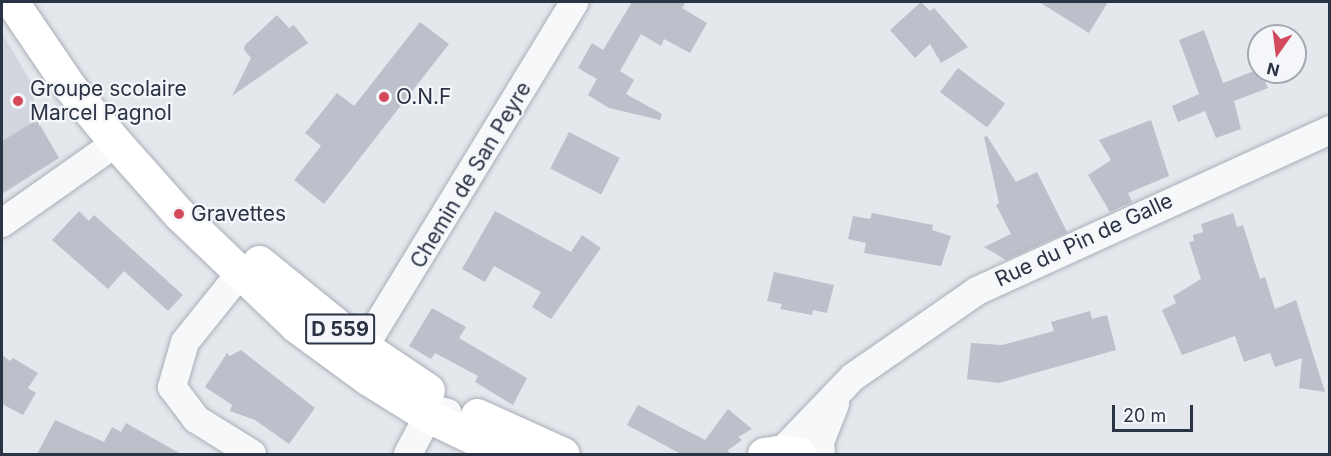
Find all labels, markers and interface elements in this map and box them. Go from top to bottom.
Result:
north arrow [1247,24,1307,84]
text: N [1265,58,1281,81]
place label: Groupe scolaire Marcel Pagnol [30,76,187,126]
street label: Chemin de San Peyre [405,77,537,273]
place label: O.N.F [396,84,451,110]
marker: O.N.F [377,90,391,104]
marker: Groupe scolaire Marcel Pagnol [11,94,25,108]
street label: Rue du Pin de Galle [991,188,1177,292]
place label: Gravettes [191,201,286,227]
marker: Gravettes [172,207,186,221]
road number: D 559 [304,312,376,346]
scale bar [1115,393,1196,431]
text: 20 m [1123,405,1166,426]

